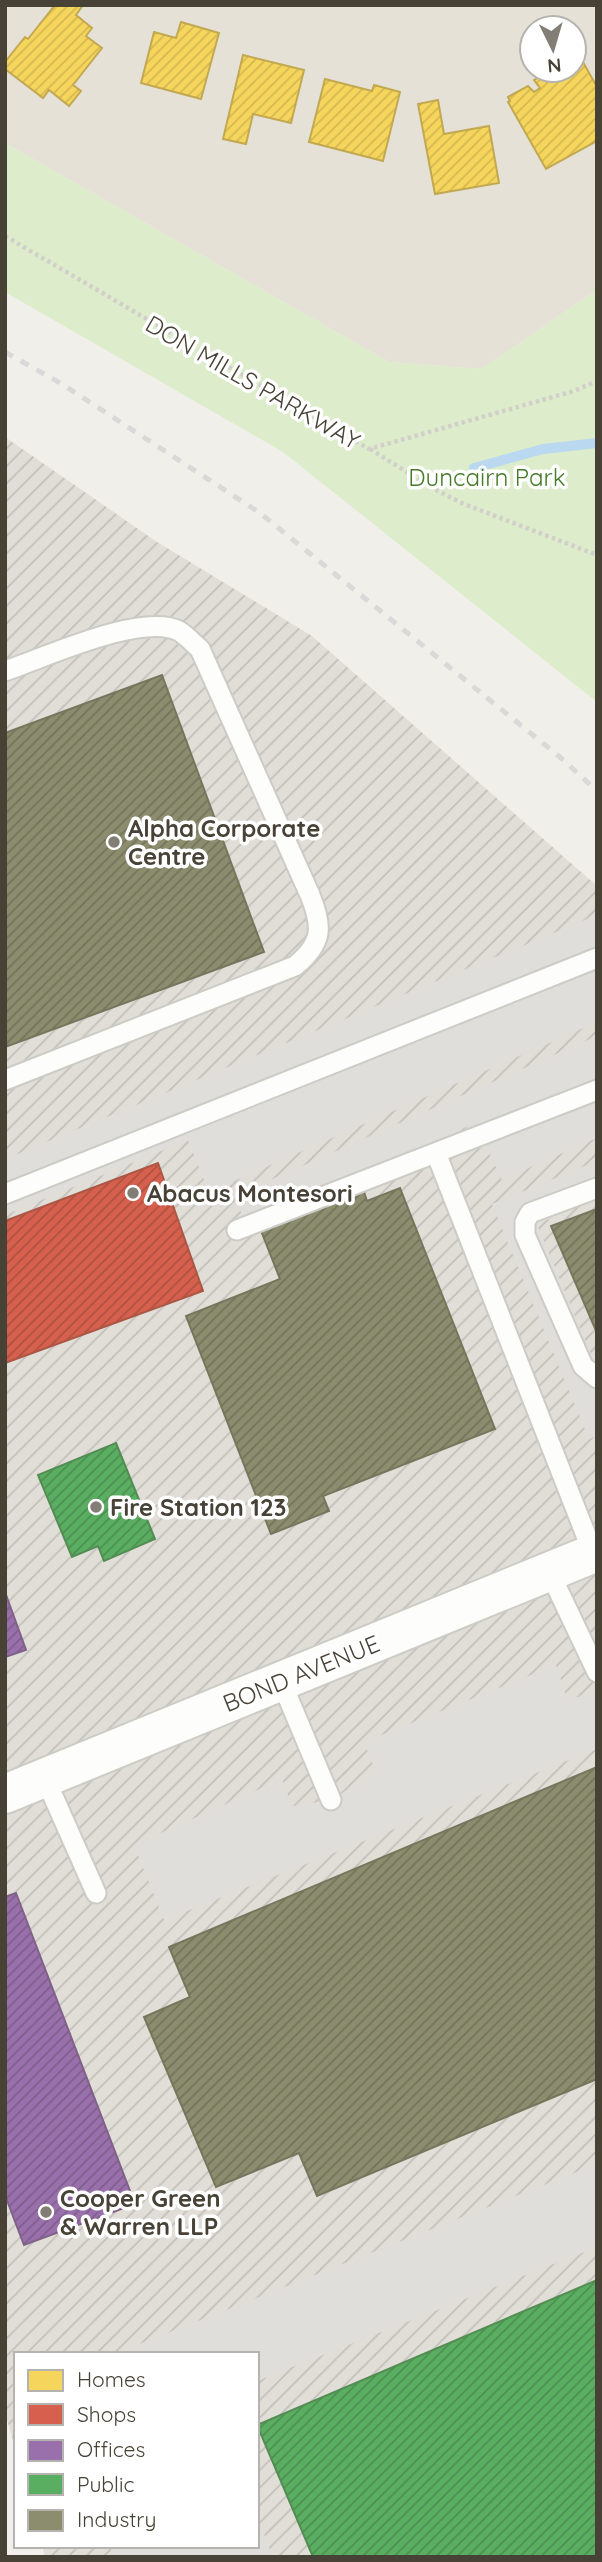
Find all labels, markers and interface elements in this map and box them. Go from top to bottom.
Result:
north arrow [518,14,588,84]
text: N [546,53,562,78]
street label: DON MILLS PARKWAY [140,308,366,456]
park label: Duncairn Park [408,462,566,492]
place label: Alpha Corporate Centre [128,813,320,871]
marker: Alpha Corporate Centre [106,834,122,850]
place label: Abacus Montesori [147,1178,353,1208]
marker: Abacus Montesori [125,1185,141,1201]
place label: Fire Station 123 [110,1492,287,1522]
marker: Fire Station 123 [88,1499,104,1515]
street label: BOND AVENUE [218,1628,384,1718]
place label: Cooper Green & Warren LLP [60,2183,221,2241]
marker: Cooper Green & Warren LLP [38,2204,54,2220]
legend [14,2352,259,2548]
text: Homes [77,2366,146,2392]
text: Shops [77,2401,136,2427]
text: Offices [77,2436,145,2462]
text: Public [77,2471,134,2497]
text: Industry [77,2506,156,2532]

